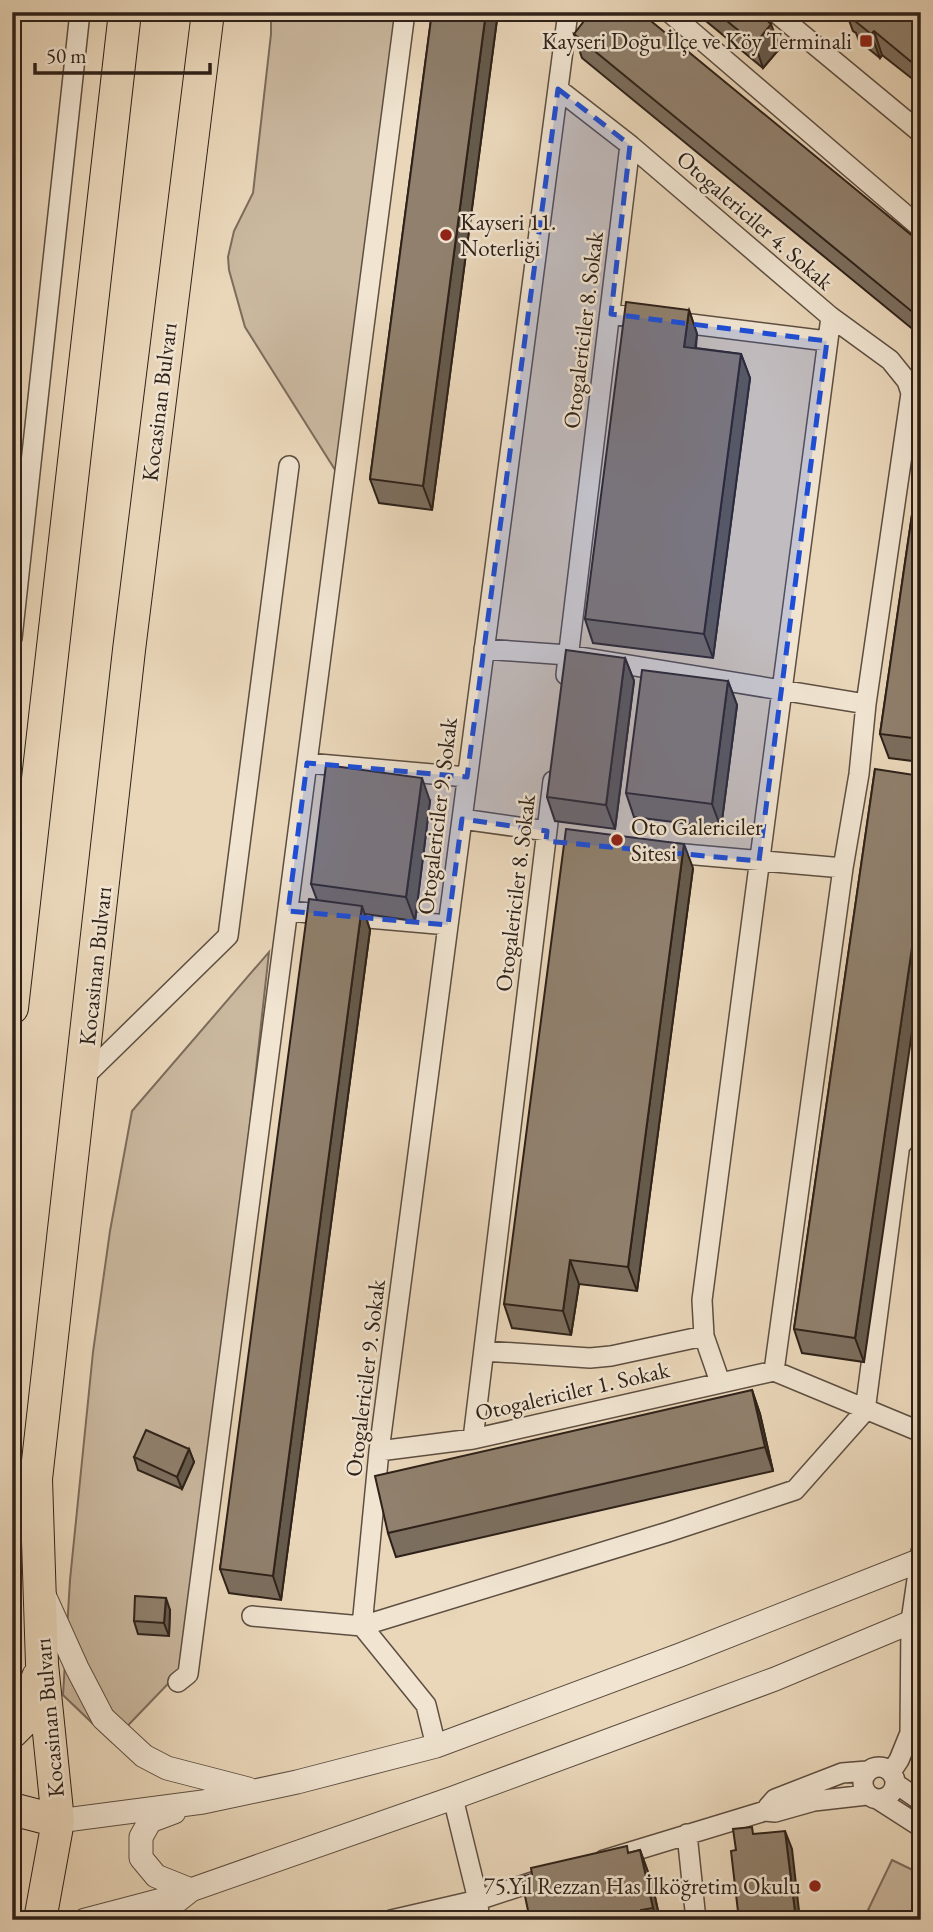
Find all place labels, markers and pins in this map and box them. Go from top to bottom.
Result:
place label: Kayseri Doğu İlçe ve Köy Terminali [542,26,852,56]
marker: Kayseri Doğu İlçe ve Köy Terminali [858,33,874,49]
place label: Kayseri 11. Noterliği [460,207,556,263]
marker: Kayseri 11. Noterliği [438,227,454,243]
place label: Oto Galericiler Sitesi [631,812,763,868]
marker: Oto Galericiler Sitesi [609,832,625,848]
place label: 75.Yıl Rezzan Has İlköğretim Okulu [484,1871,801,1901]
marker: 75.Yıl Rezzan Has İlköğretim Okulu [807,1878,823,1894]

